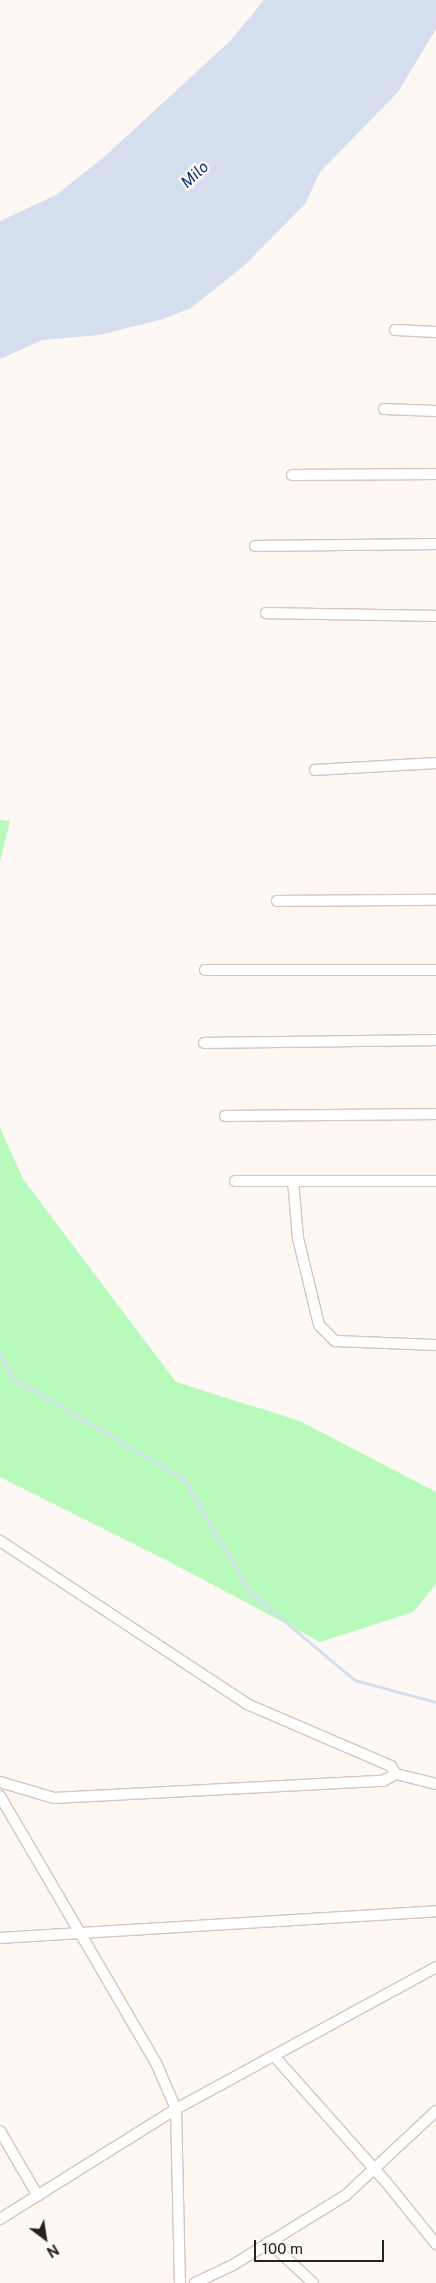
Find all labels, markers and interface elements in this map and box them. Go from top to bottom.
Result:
water label: Milo [177,157,213,193]
north arrow [20,2213,70,2263]
scale bar [256,2230,386,2262]
text: 100 m [262,2240,303,2257]
text: N [44,2241,62,2261]

